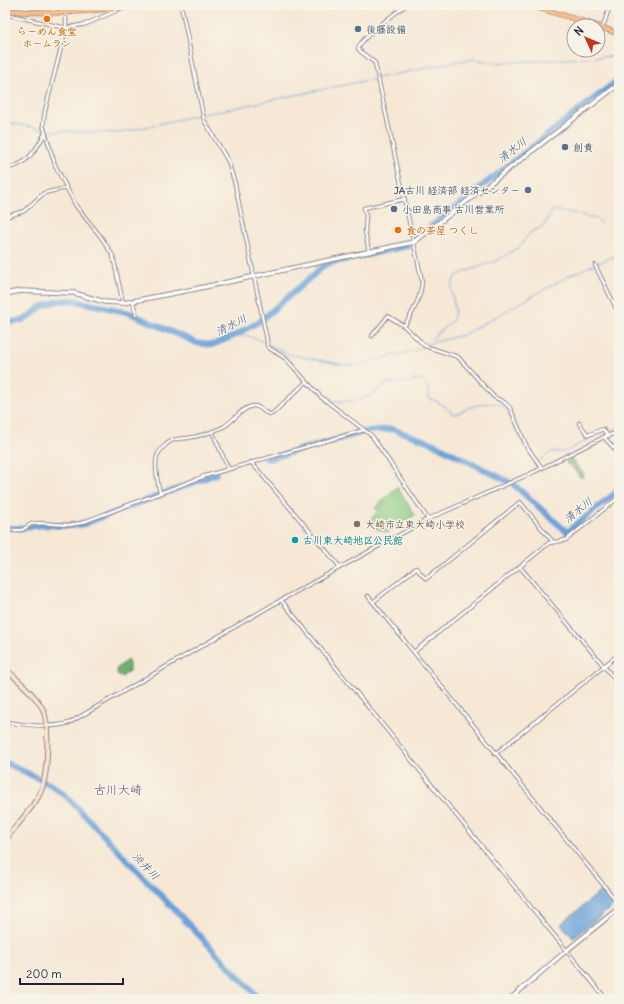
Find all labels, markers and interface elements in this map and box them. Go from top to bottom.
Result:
marker: らーめん食堂 ホームラン [42,14,52,24]
north arrow [566,18,606,58]
place label: 後藤設備 [366,23,406,36]
text: N [571,23,586,39]
marker: 後藤設備 [353,24,363,34]
place label: らーめん食堂 ホームラン [17,25,77,50]
water label: 清水川 [495,134,529,166]
place label: 創貴 [573,141,593,154]
marker: 創貴 [560,142,570,152]
place label: JA古川 経済部 経済センター [394,184,520,197]
marker: JA古川 経済部 経済センター [523,185,533,195]
place label: 小田島商事 古川営業所 [402,203,504,216]
marker: 小田島商事 古川営業所 [389,204,399,214]
place label: 食の茶屋 つくし [406,224,478,237]
marker: 食の茶屋 つくし [393,225,403,235]
water label: 清水川 [213,311,249,339]
water label: 清水川 [561,494,595,526]
place label: 大崎市立東大崎小学校 [365,518,465,531]
marker: 大崎市立東大崎小学校 [352,519,362,529]
place label: 古川東大崎地区公民館 [303,534,403,547]
marker: 古川東大崎地区公民館 [290,535,300,545]
district label: 古川大崎 [94,782,142,797]
water label: 渋井川 [130,849,162,883]
scale bar [20,960,123,986]
text: 200 m [26,966,62,981]

